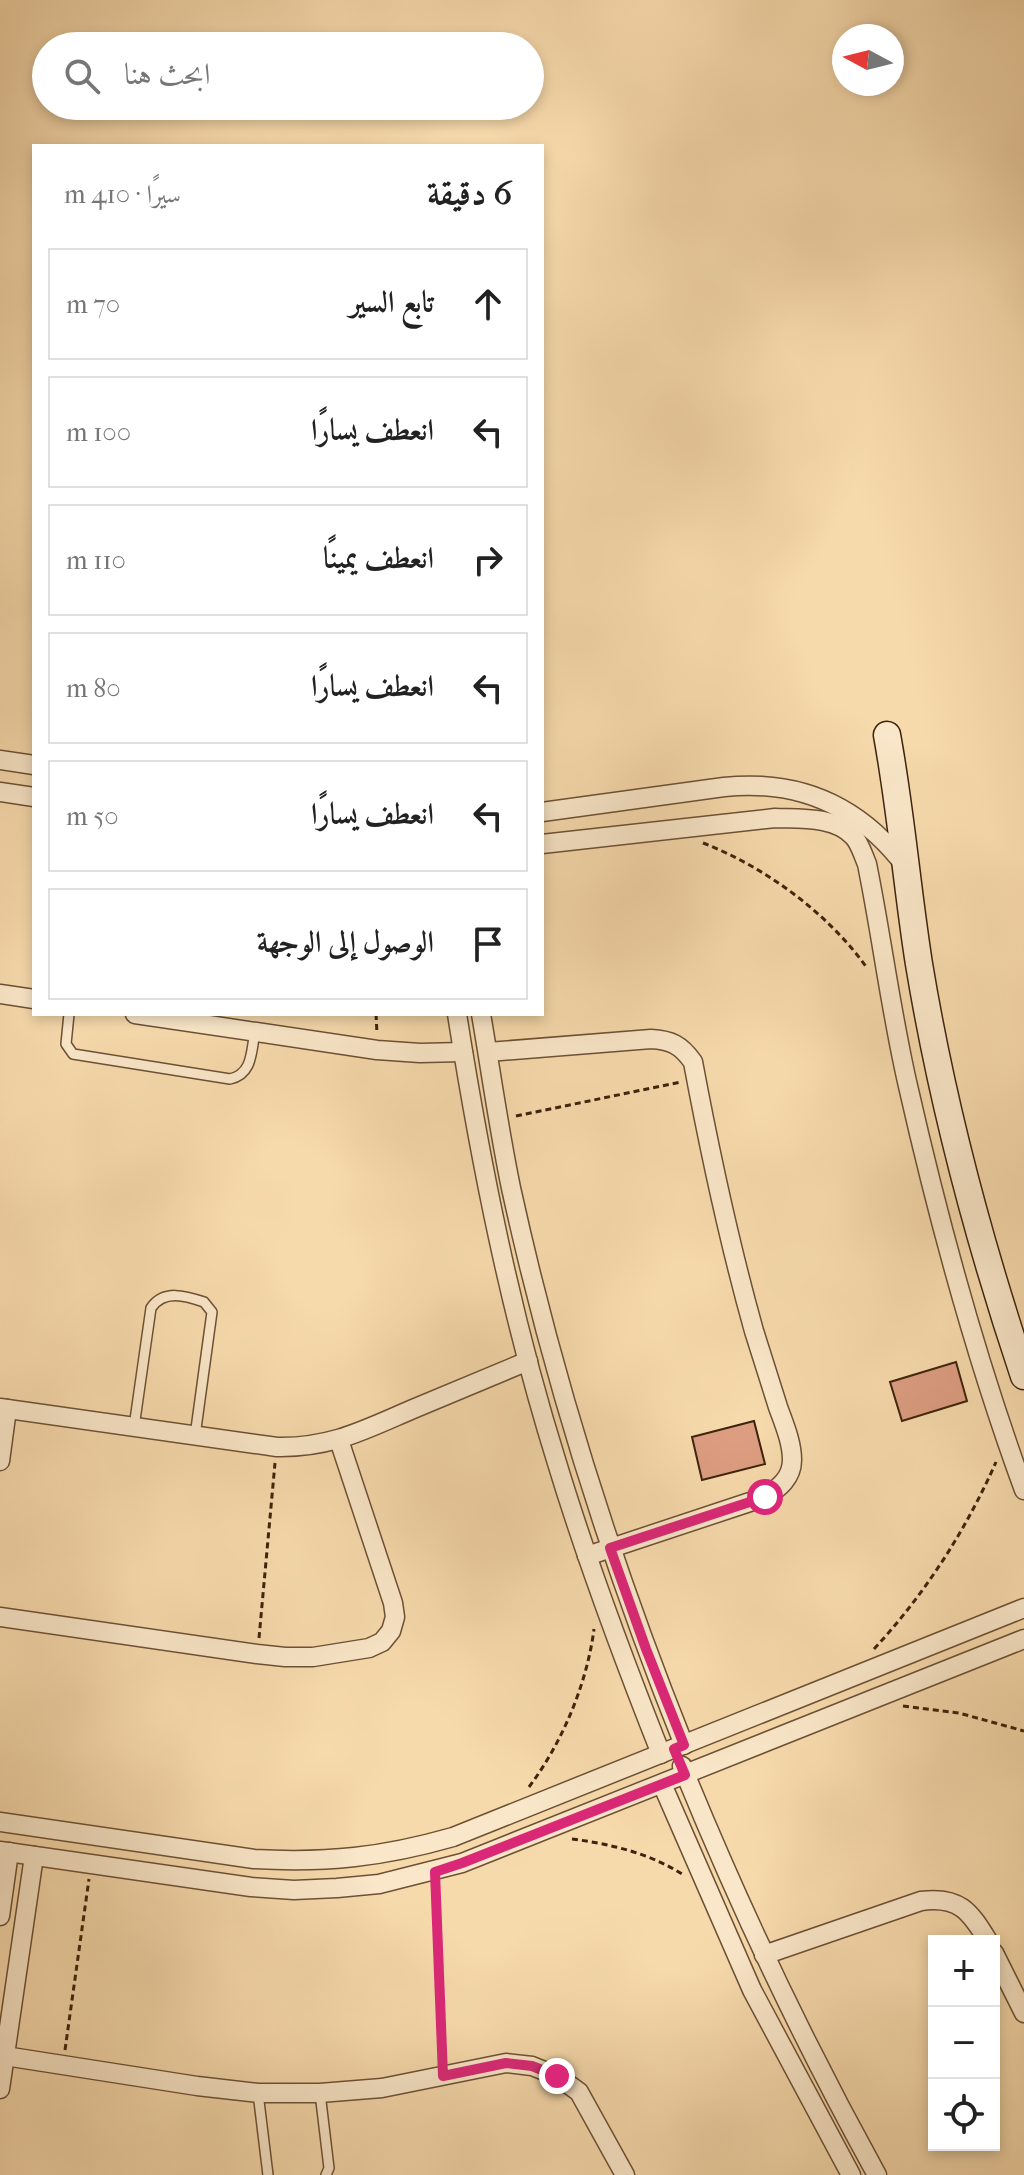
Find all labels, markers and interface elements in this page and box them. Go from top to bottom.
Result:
north arrow [832,24,904,96]
search box [32,32,544,120]
icon: search [60,54,104,98]
text: ابحث هنا [124,57,210,92]
text: 6 دقيقة [427,173,512,213]
text: سيرًا · 410 m [64,179,181,210]
icon: ahead [466,282,510,326]
text: تابع السير [349,285,434,320]
text: 70 m [66,289,120,320]
icon: left [466,410,510,454]
text: انعطف يسارًا [311,413,434,448]
text: 100 m [66,417,131,448]
icon: right [466,538,510,582]
text: انعطف يمينًا [323,541,434,576]
text: 110 m [66,545,126,576]
icon: left [466,666,510,710]
text: انعطف يسارًا [311,669,434,704]
text: 80 m [66,673,121,704]
icon: left [466,794,510,838]
text: انعطف يسارًا [311,797,434,832]
text: 50 m [66,801,119,832]
icon: arrive [466,922,510,966]
text: الوصول إلى الوجهة [257,925,434,960]
route start [747,1479,783,1515]
map controls [928,1935,1000,2151]
button: + [928,1935,1000,2007]
button: − [928,2007,1000,2079]
route end [539,2058,575,2094]
button: locate [928,2079,1000,2151]

